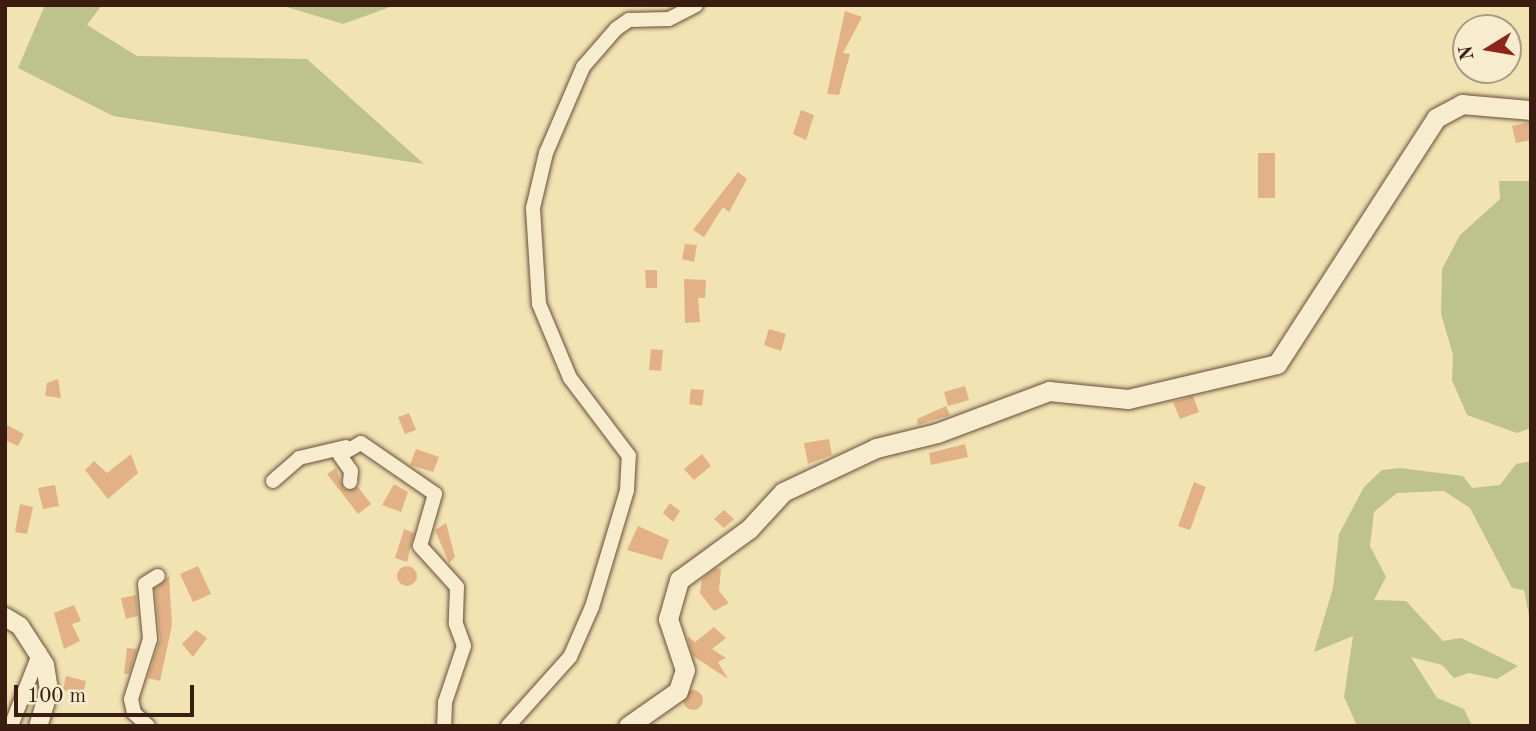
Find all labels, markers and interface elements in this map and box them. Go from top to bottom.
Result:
north arrow [1452,14,1522,84]
text: N [1457,44,1479,62]
scale bar [18,672,198,716]
text: 100 m [27,686,86,707]

